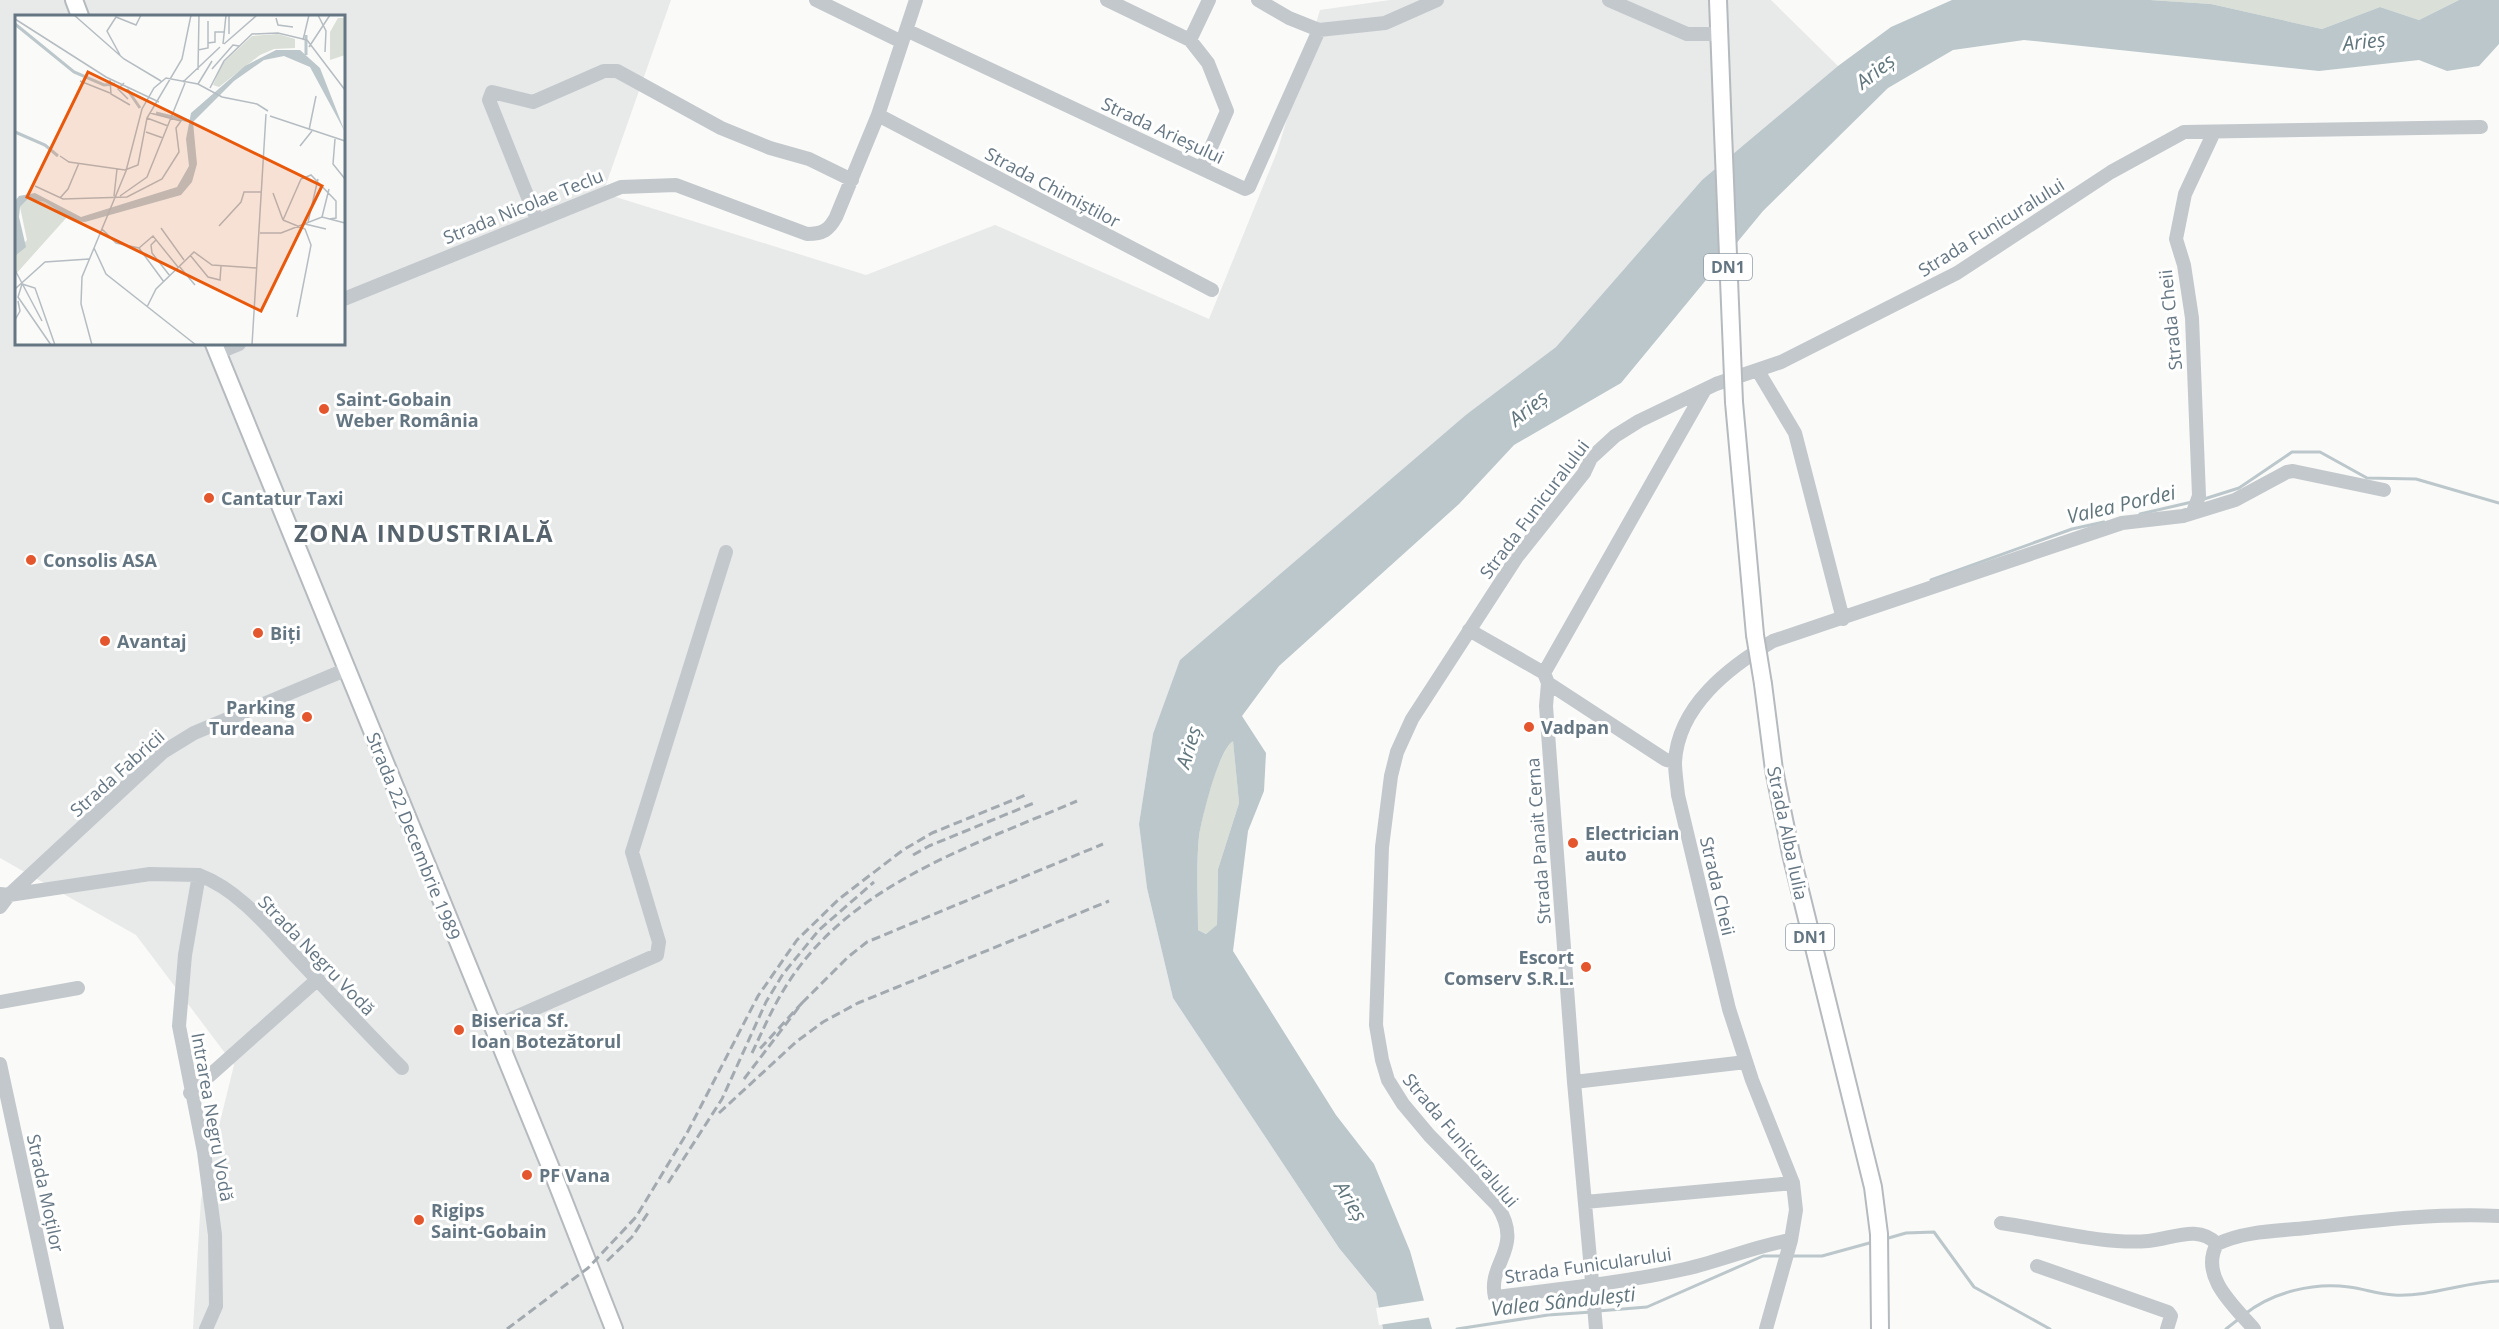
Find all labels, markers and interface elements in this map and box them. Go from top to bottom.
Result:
inset map [15,15,345,345]
water label: Arieș [2339,25,2387,57]
water label: Arieș [1848,47,1900,96]
street label: Strada Arieșului [1098,91,1228,169]
street label: Strada Chimiștilor [981,141,1125,233]
street label: Strada Nicolae Teclu [439,163,607,249]
street label: Strada Funicuralului [1913,172,2069,282]
road number: DN1 [1704,254,1752,280]
street label: Strada Cheii [2153,269,2187,371]
water label: Arieș [1501,384,1553,433]
place label: Saint-Gobain Weber România [336,387,479,432]
marker: Saint-Gobain Weber România [317,402,331,416]
street label: Strada Funicuralului [1474,435,1594,583]
water label: Valea Pordei [2064,478,2179,530]
place label: Cantatur Taxi [221,486,344,510]
marker: Cantatur Taxi [202,491,216,505]
district label: ZONA INDUSTRIALĂ [294,516,554,549]
place label: Consolis ASA [43,548,157,572]
marker: Consolis ASA [24,553,38,567]
place label: Biți [270,621,301,645]
marker: Biți [251,626,265,640]
place label: Avantaj [117,629,187,653]
marker: Avantaj [98,634,112,648]
place label: Parking Turdeana [209,695,295,740]
marker: Parking Turdeana [300,710,314,724]
place label: Vadpan [1541,715,1609,739]
marker: Vadpan [1522,720,1536,734]
water label: Arieș [1168,722,1207,773]
street label: Strada Fabricii [65,724,169,822]
street label: Strada 22 Decembrie 1989 [361,729,467,943]
street label: Strada Panait Cerna [1520,757,1556,925]
street label: Strada Alba Iulia [1762,764,1814,902]
place label: Electrician auto [1585,821,1679,866]
street label: Strada Cheii [1695,834,1741,938]
marker: Electrician auto [1566,836,1580,850]
street label: Strada Negru Vodă [253,890,381,1020]
road number: DN1 [1786,924,1834,950]
place label: Escort Comserv S.R.L. [1444,945,1574,990]
marker: Escort Comserv S.R.L. [1579,960,1593,974]
place label: Biserica Sf. Ioan Botezătorul [471,1008,621,1053]
marker: Biserica Sf. Ioan Botezătorul [452,1023,466,1037]
street label: Intrarea Negru Vodă [186,1031,240,1203]
street label: Strada Funicuralului [1398,1068,1524,1212]
street label: Strada Moților [22,1132,70,1255]
place label: PF Vana [539,1163,610,1187]
marker: PF Vana [520,1168,534,1182]
water label: Arieș [1327,1174,1374,1227]
place label: Rigips Saint-Gobain [431,1198,546,1243]
marker: Rigips Saint-Gobain [412,1213,426,1227]
street label: Strada Funicularului [1503,1241,1673,1289]
water label: Valea Sândulești [1489,1280,1637,1322]

